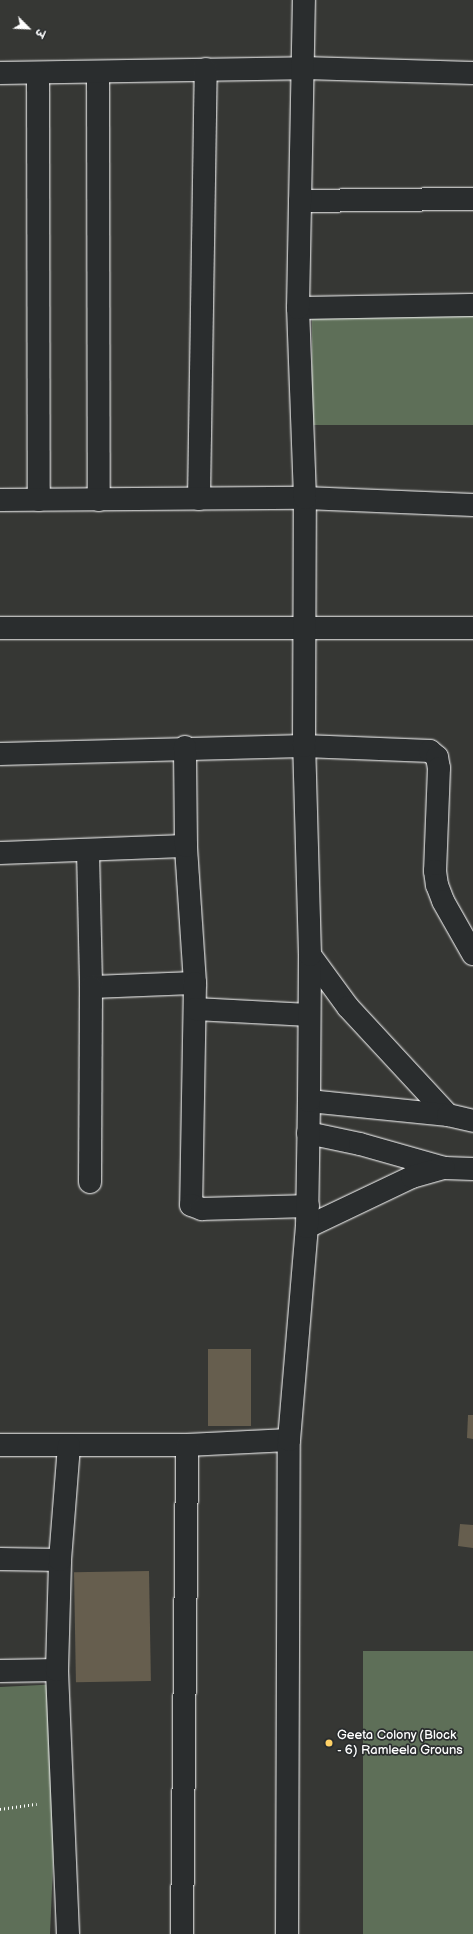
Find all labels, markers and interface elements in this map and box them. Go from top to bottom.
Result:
north arrow [8,8,48,48]
text: उ [32,27,47,39]
place label: Geeta Colony (Block - 6) Ramleela Grouns [337,1728,463,1759]
marker: Geeta Colony (Block - 6) Ramleela Grouns [324,1738,334,1748]

